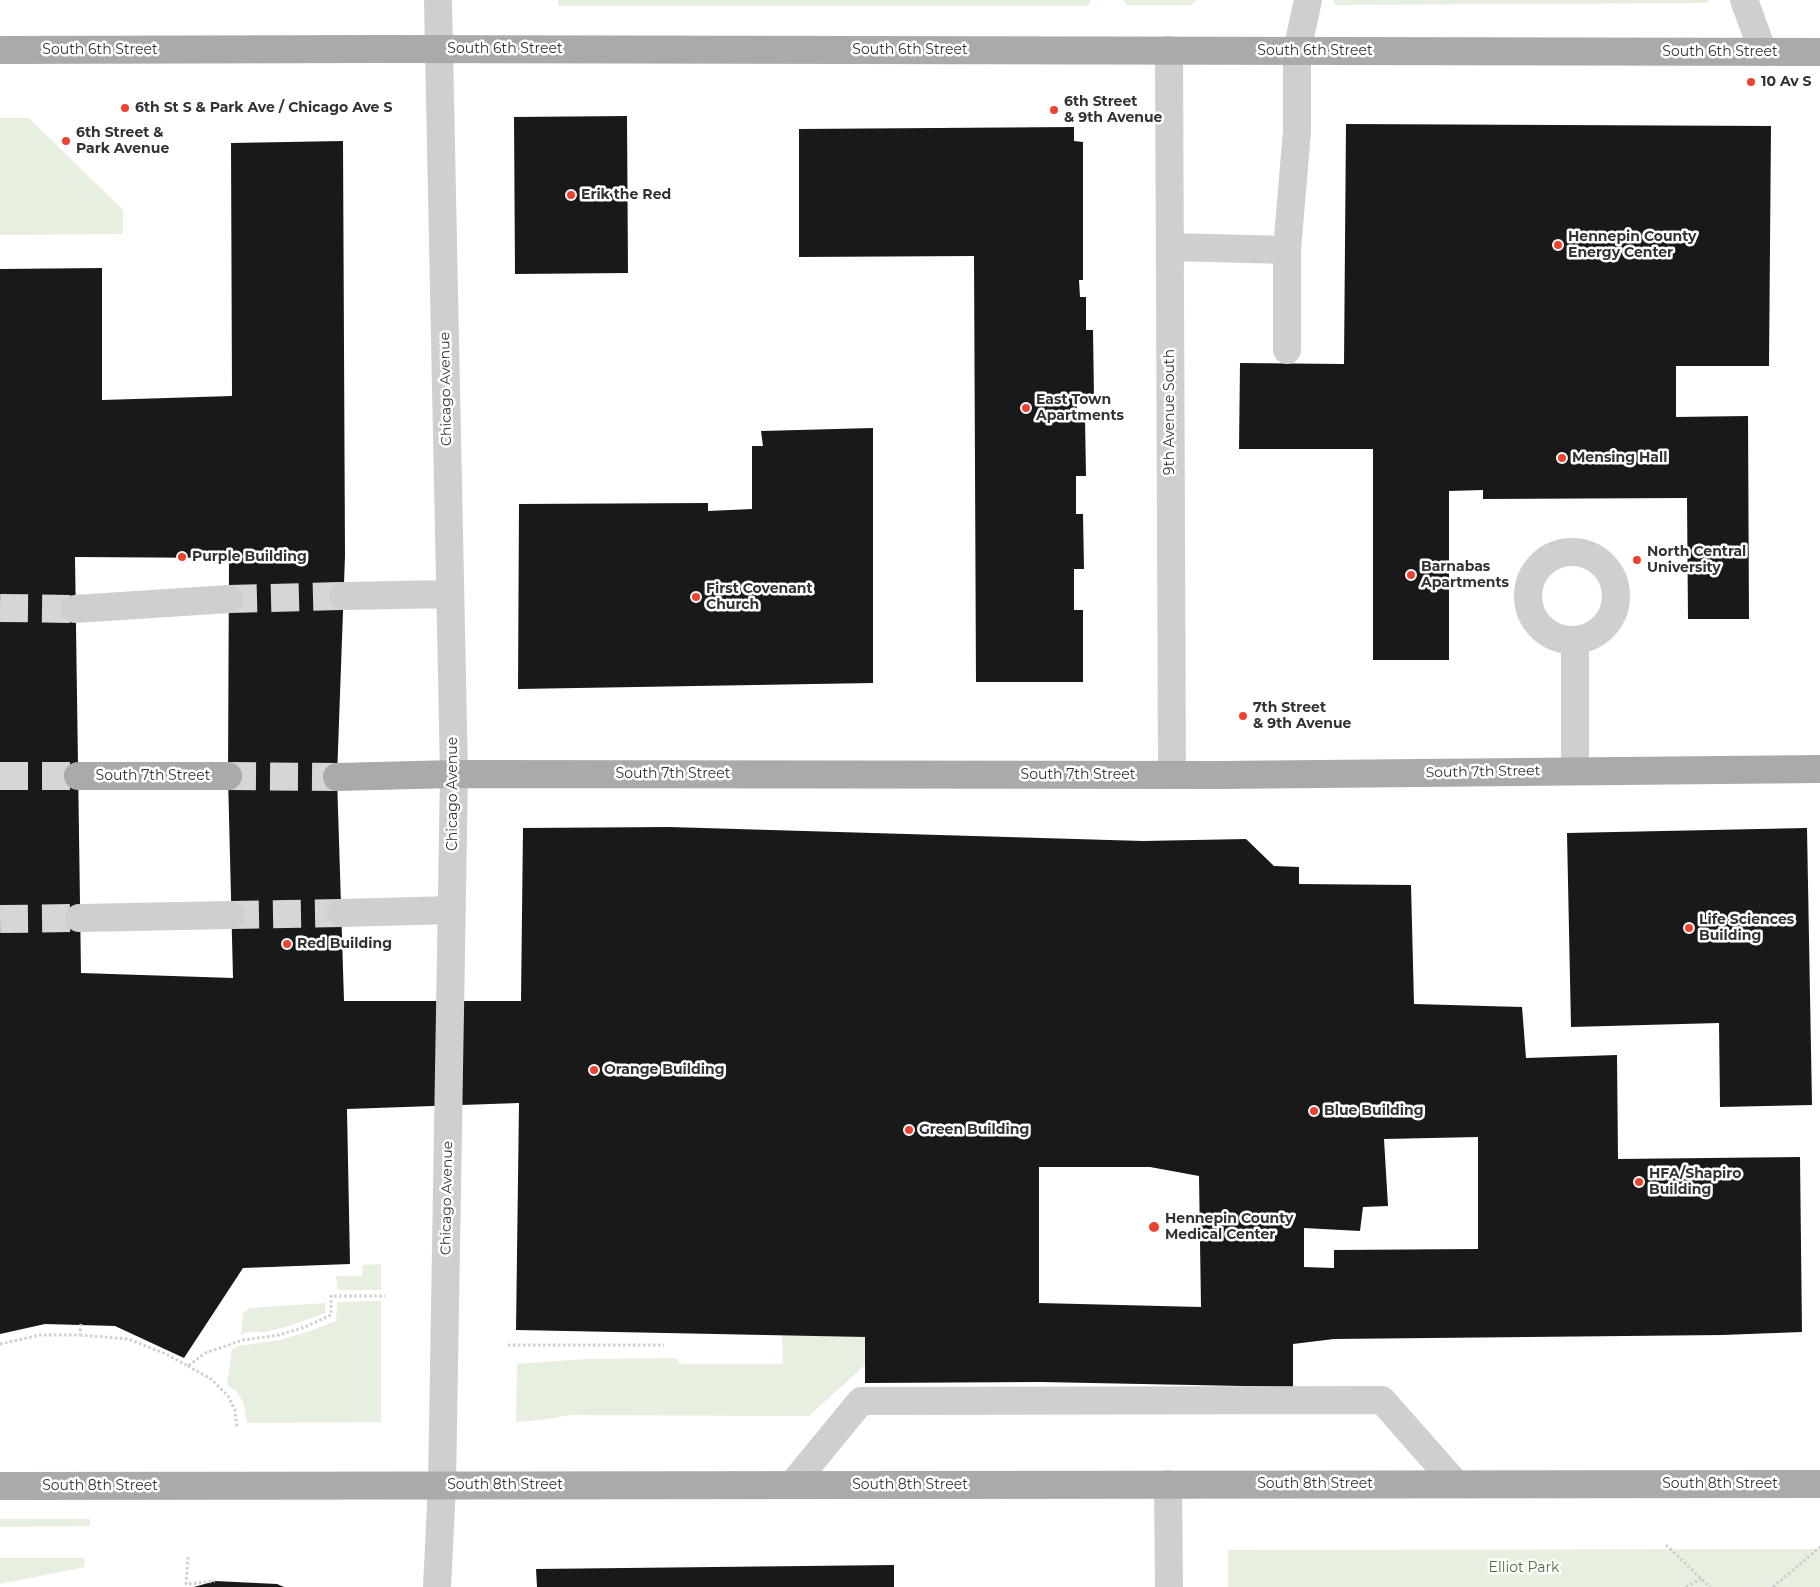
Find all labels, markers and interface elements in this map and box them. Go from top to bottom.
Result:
street label: South 6th Street [447,41,563,57]
street label: South 6th Street [42,42,158,58]
street label: South 6th Street [852,42,968,58]
street label: South 6th Street [1257,43,1373,59]
street label: South 6th Street [1662,44,1778,60]
place label: 10 Av S [1761,74,1812,90]
marker: 10 Av S [1745,76,1757,88]
place label: 6th Street & 9th Avenue [1064,94,1162,126]
place label: 6th St S & Park Ave / Chicago Ave S [135,100,392,116]
marker: 6th St S & Park Ave / Chicago Ave S [119,102,131,114]
marker: 6th Street & 9th Avenue [1048,104,1060,116]
place label: 6th Street & Park Avenue [76,125,169,158]
marker: 6th Street & Park Avenue [60,135,72,147]
place label: Erik the Red [581,187,671,203]
marker: Erik the Red [565,189,577,201]
place label: Hennepin County Energy Center [1568,229,1696,262]
marker: Hennepin County Energy Center [1552,239,1564,251]
street label: Chicago Avenue [437,332,455,446]
street label: 9th Avenue South [1162,349,1178,475]
place label: East Town Apartments [1036,392,1124,424]
marker: East Town Apartments [1020,402,1032,414]
place label: Mensing Hall [1572,450,1667,466]
marker: Mensing Hall [1556,452,1568,464]
place label: North Central University [1647,544,1746,576]
place label: Purple Building [192,549,307,565]
marker: Purple Building [176,551,188,563]
marker: North Central University [1631,554,1643,566]
place label: Barnabas Apartments [1421,559,1509,592]
marker: Barnabas Apartments [1405,569,1417,581]
place label: First Covenant Church [706,581,813,614]
marker: First Covenant Church [690,591,702,603]
place label: 7th Street & 9th Avenue [1253,700,1351,732]
marker: 7th Street & 9th Avenue [1237,710,1249,722]
street label: Chicago Avenue [445,737,461,851]
street label: South 7th Street [1425,763,1541,781]
street label: South 7th Street [616,766,730,782]
street label: South 7th Street [1021,767,1135,783]
street label: South 7th Street [96,768,210,784]
place label: Life Sciences Building [1699,912,1794,944]
marker: Life Sciences Building [1683,922,1695,934]
place label: Red Building [297,936,392,952]
marker: Red Building [281,938,293,950]
place label: Orange Building [604,1062,724,1078]
marker: Orange Building [588,1064,600,1076]
place label: Blue Building [1324,1103,1424,1119]
marker: Blue Building [1308,1105,1320,1117]
place label: Green Building [919,1122,1029,1138]
marker: Green Building [903,1124,915,1136]
street label: Chicago Avenue [438,1141,456,1255]
place label: HFA/Shapiro Building [1649,1166,1741,1198]
marker: HFA/Shapiro Building [1633,1176,1645,1188]
place label: Hennepin County Medical Center [1165,1211,1293,1244]
marker: Hennepin County Medical Center [1147,1220,1161,1234]
street label: South 8th Street [1257,1476,1373,1492]
street label: South 8th Street [1662,1476,1778,1492]
street label: South 8th Street [447,1477,563,1493]
street label: South 8th Street [852,1477,968,1493]
street label: South 8th Street [42,1478,158,1494]
park label: Elliot Park [1489,1560,1559,1576]

